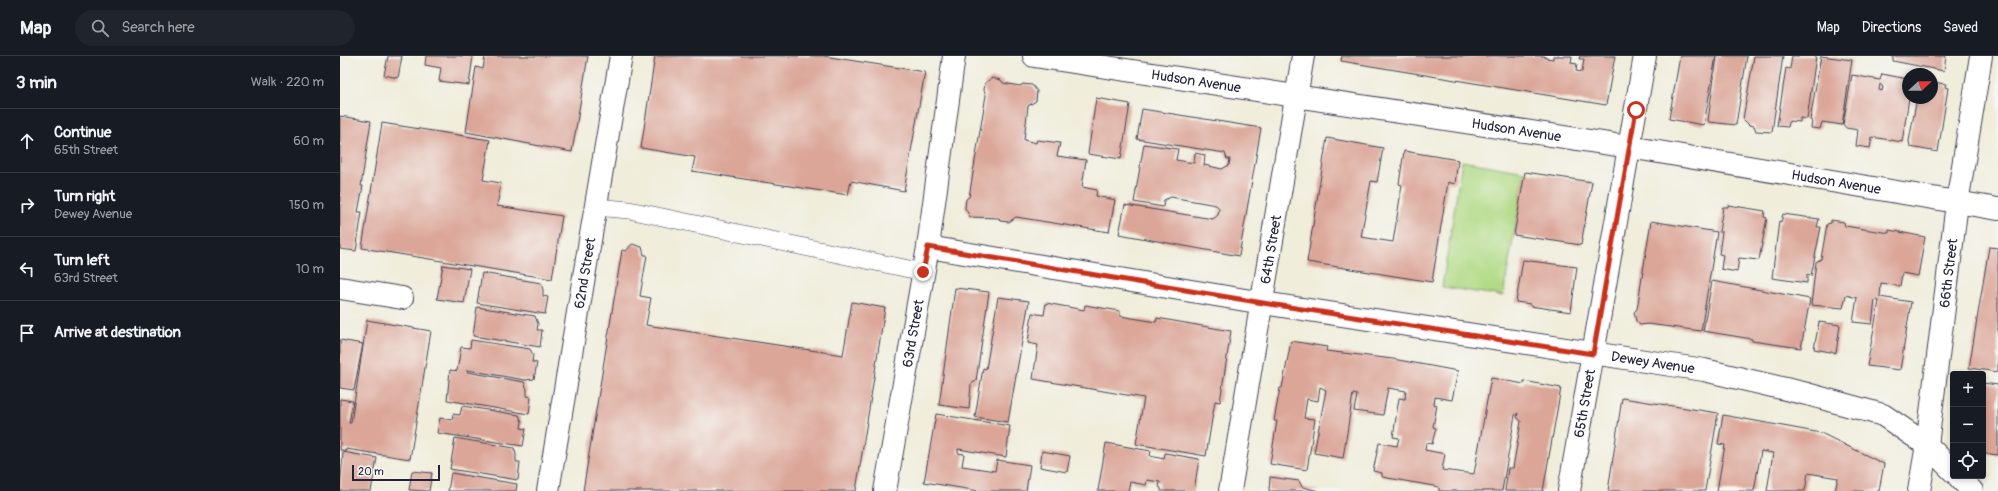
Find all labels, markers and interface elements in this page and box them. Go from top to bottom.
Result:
search box [75,10,355,46]
text: Map [20,16,51,40]
icon: search [89,17,111,39]
text: Search here [121,18,195,37]
text: Map [1817,19,1840,36]
text: Directions [1862,19,1921,36]
text: Saved [1943,19,1978,36]
street label: Hudson Avenue [1150,66,1242,96]
north arrow [1902,68,1938,104]
text: 3 min [16,72,57,93]
text: Walk · 220 m [251,74,324,90]
route start [1627,101,1645,119]
street label: Hudson Avenue [1470,115,1563,145]
text: Continue [54,123,112,142]
icon: ahead [16,130,38,152]
text: 60 m [293,133,324,149]
text: 65th Street [54,142,118,158]
street label: Hudson Avenue [1790,166,1882,198]
text: Turn right [54,187,115,206]
icon: right [16,194,38,216]
text: 150 m [289,197,324,213]
text: Dewey Avenue [54,206,132,222]
street label: 64th Street [1256,213,1285,285]
street label: 62nd Street [570,236,599,310]
street label: 66th Street [1936,237,1961,309]
text: Turn left [54,251,110,270]
icon: left [16,258,38,280]
text: 10 m [296,261,324,277]
route end [914,263,932,281]
text: 63rd Street [54,270,118,286]
street label: 63rd Street [898,298,927,369]
icon: arrive [16,322,38,344]
text: Arrive at destination [54,323,181,342]
street label: Dewey Avenue [1610,348,1696,377]
street label: 65th Street [1570,368,1599,439]
map controls [1950,371,1986,479]
button: + [1950,371,1986,407]
button: − [1950,407,1986,443]
button: locate [1950,443,1986,479]
scale bar [352,463,440,482]
text: 20 m [358,465,384,478]

